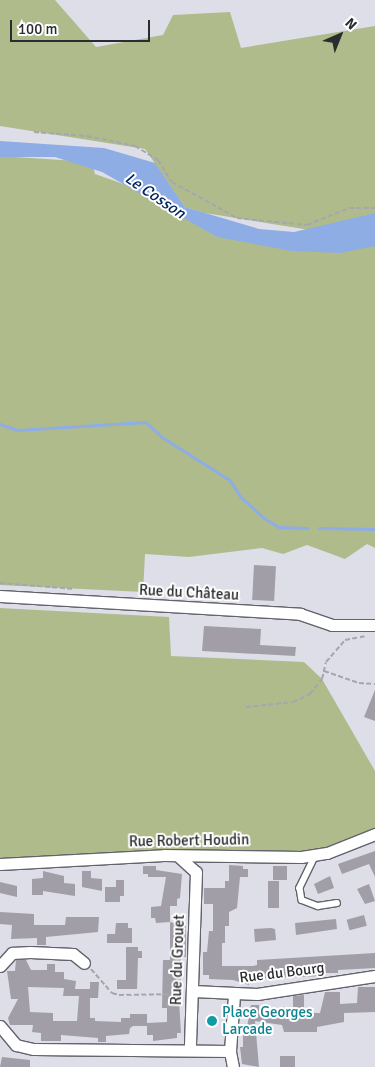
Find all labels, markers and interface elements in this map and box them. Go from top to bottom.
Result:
scale bar [12,10,152,42]
north arrow [315,10,365,60]
text: N [341,14,360,33]
text: 100 m [18,20,58,38]
water label: Le Cosson [121,169,189,223]
street label: Rue du Château [138,581,240,605]
street label: Rue Robert Houdin [129,831,249,851]
street label: Rue du Grouet [167,914,189,1006]
street label: Rue du Bourg [238,959,326,987]
place label: Place Georges Larcade [222,1003,313,1038]
marker: Place Georges Larcade [206,1015,218,1027]

